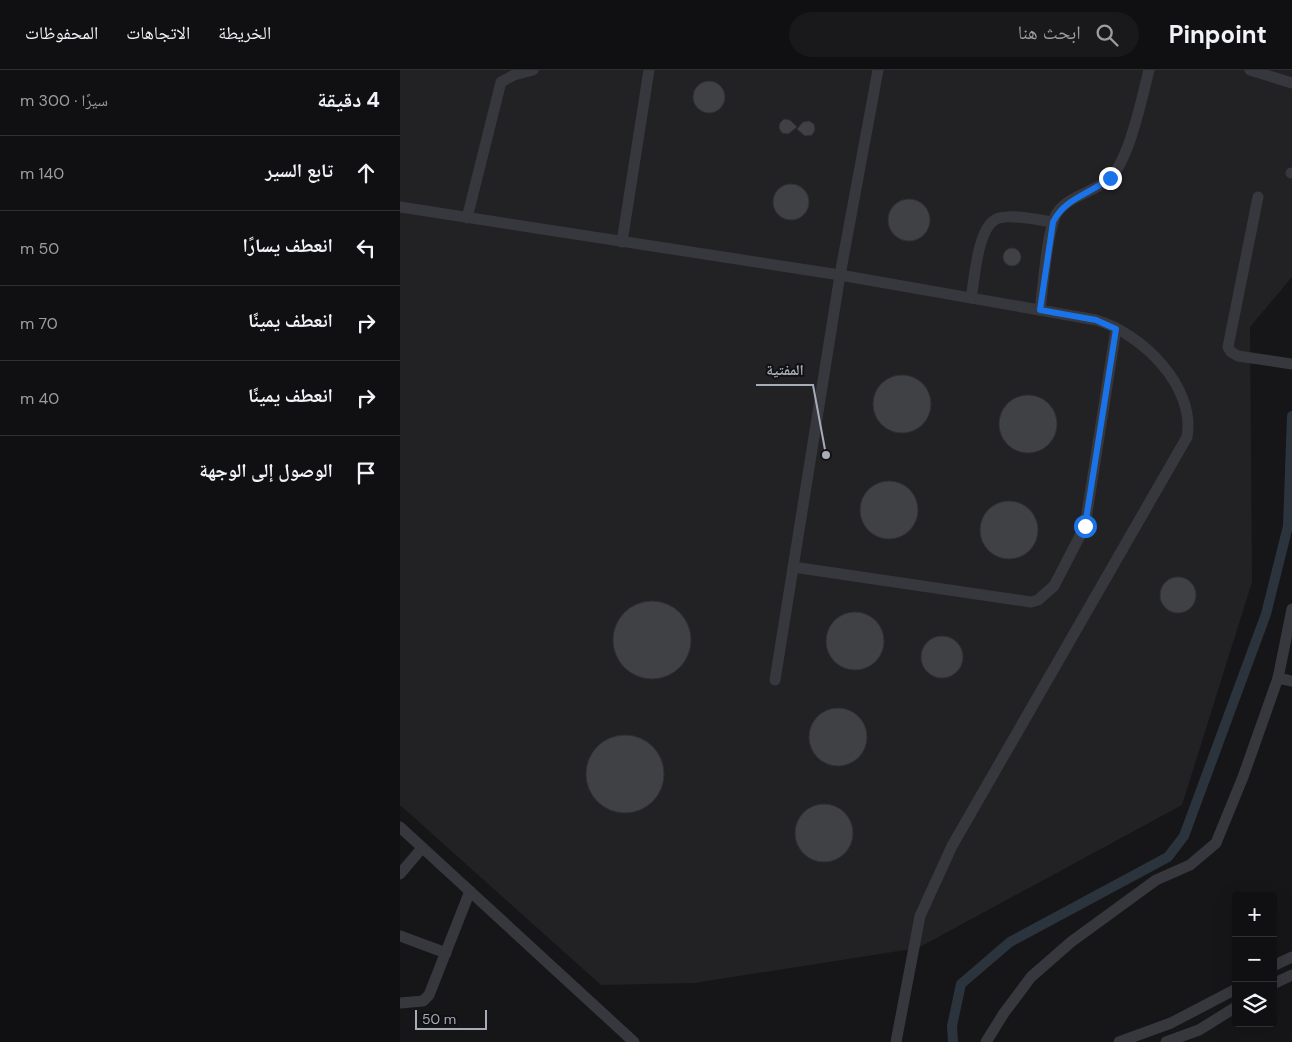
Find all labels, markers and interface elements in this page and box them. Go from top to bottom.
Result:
search box [789,12,1139,57]
text: Pinpoint [1169,19,1267,50]
text: ابحث هنا [1018,20,1081,45]
text: المحفوظات [25,21,98,45]
text: الاتجاهات [126,21,190,45]
text: الخريطة [218,21,271,45]
icon: search [1093,21,1121,49]
text: 4 دقيقة [317,86,380,114]
text: سيرًا · 300 m [20,90,108,111]
text: تابع السير [265,158,333,183]
icon: ahead [352,159,380,187]
text: 140 m [20,163,64,184]
route end [1099,167,1122,190]
text: انعطف يسارًا [242,233,333,258]
icon: left [352,234,380,262]
text: 50 m [20,238,59,259]
text: انعطف يمينًا [248,308,333,333]
icon: right [352,309,380,337]
text: 70 m [20,313,58,334]
callout: المفتية [756,355,813,385]
text: المفتية [766,360,804,380]
text: انعطف يمينًا [248,383,333,408]
icon: right [352,384,380,412]
text: 40 m [20,388,59,409]
text: الوصول إلى الوجهة [199,458,333,483]
icon: arrive [352,459,380,487]
route start [1074,515,1097,538]
map controls [1232,892,1277,1027]
button: + [1232,892,1277,937]
button: − [1232,937,1277,982]
button: layers [1232,982,1277,1027]
scale bar [415,1007,488,1030]
text: 50 m [422,1010,456,1028]

